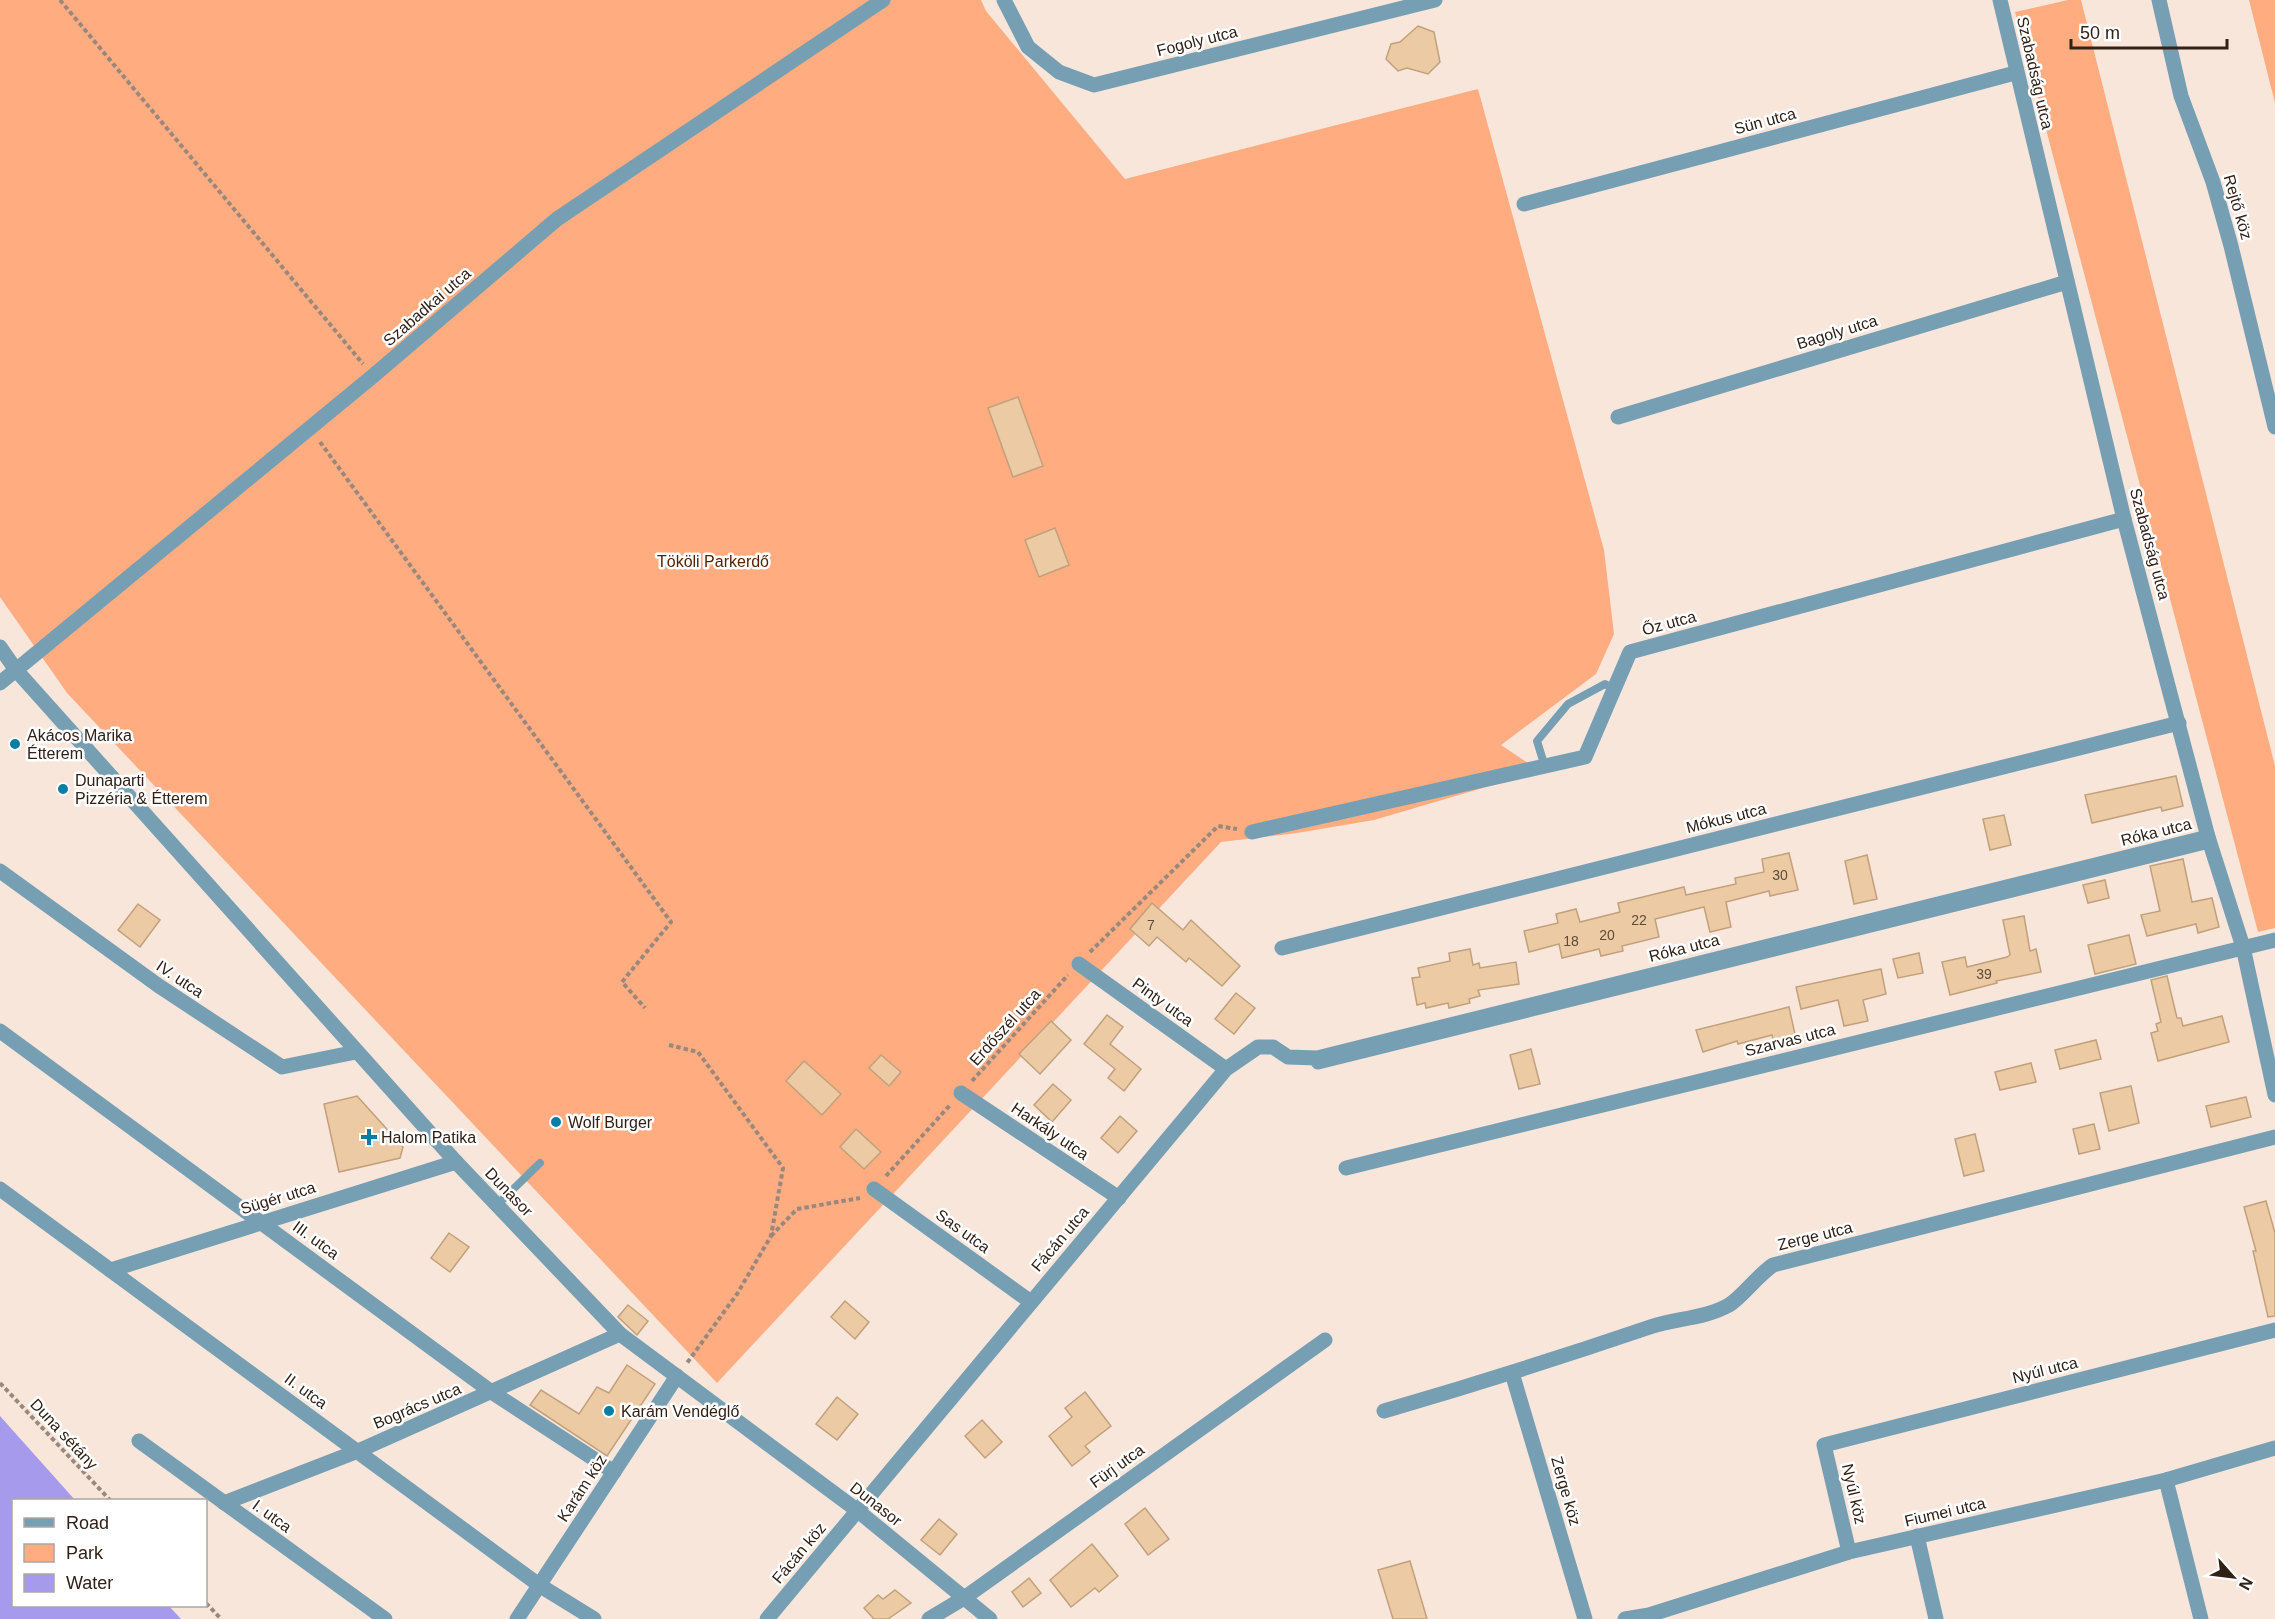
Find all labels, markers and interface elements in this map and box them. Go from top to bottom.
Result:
scale bar [2071,12,2227,50]
street label: Szabadság utca [2014,15,2056,131]
street label: Fogoly utca [1155,23,1239,59]
text: 50 m [2080,23,2120,43]
street label: Sün utca [1732,105,1798,137]
street label: Rejtő köz [2221,173,2255,241]
street label: Szabadkai utca [380,265,474,349]
street label: Bagoly utca [1795,312,1880,352]
street label: Szabadság utca [2127,486,2173,602]
park label: Tököli Parkerdő [657,553,769,570]
street label: Őz utca [1640,607,1698,638]
place label: Akácos Marika Étterem [27,727,132,762]
marker: Akácos Marika Étterem [8,737,22,751]
place label: Dunaparti Pizzéria & Étterem [75,772,207,807]
marker: Dunaparti Pizzéria & Étterem [56,782,70,796]
street label: Mókus utca [1684,800,1768,836]
street label: Róka utca [2119,815,2193,849]
house number: 30 [1772,867,1788,883]
house number: 22 [1631,912,1647,928]
house number: 7 [1147,917,1155,933]
house number: 20 [1599,927,1615,943]
street label: Róka utca [1647,931,1721,965]
house number: 18 [1563,933,1579,949]
street label: IV. utca [153,957,207,1001]
house number: 39 [1976,966,1992,982]
street label: Pinty utca [1130,974,1196,1030]
street label: Erdőszél utca [966,985,1044,1069]
street label: Szarvas utca [1743,1021,1837,1059]
street label: Harkály utca [1008,1099,1092,1163]
place label: Wolf Burger [568,1114,653,1131]
marker: Wolf Burger [549,1115,563,1129]
place label: Halom Patika [381,1129,476,1146]
marker: Halom Patika [362,1130,376,1144]
street label: Dunasor [482,1164,537,1220]
street label: Sügér utca [239,1179,318,1217]
street label: Fácán utca [1028,1203,1092,1275]
street label: Sas utca [933,1206,993,1256]
street label: III. utca [290,1218,342,1262]
street label: Zerge utca [1776,1218,1854,1253]
street label: Nyúl utca [2011,1354,2080,1386]
street label: II. utca [282,1370,331,1412]
street label: Bogrács utca [371,1380,463,1432]
street label: Duna sétány [27,1395,101,1473]
place label: Karám Vendéglő [621,1403,739,1420]
marker: Karám Vendéglő [602,1404,616,1418]
street label: Fürj utca [1087,1441,1147,1491]
street label: Karám köz [554,1451,610,1525]
street label: Zerge köz [1548,1454,1584,1528]
street label: Nyúl köz [1839,1462,1869,1526]
street label: Dunasor [847,1479,906,1530]
street label: Fiumei utca [1903,1494,1987,1530]
street label: I. utca [249,1496,295,1536]
legend [12,1499,207,1607]
text: Road [66,1513,109,1533]
street label: Fácán köz [769,1519,829,1587]
text: Park [66,1543,104,1563]
north arrow [2203,1547,2263,1607]
text: Water [66,1573,113,1593]
text: N [2236,1575,2256,1593]

